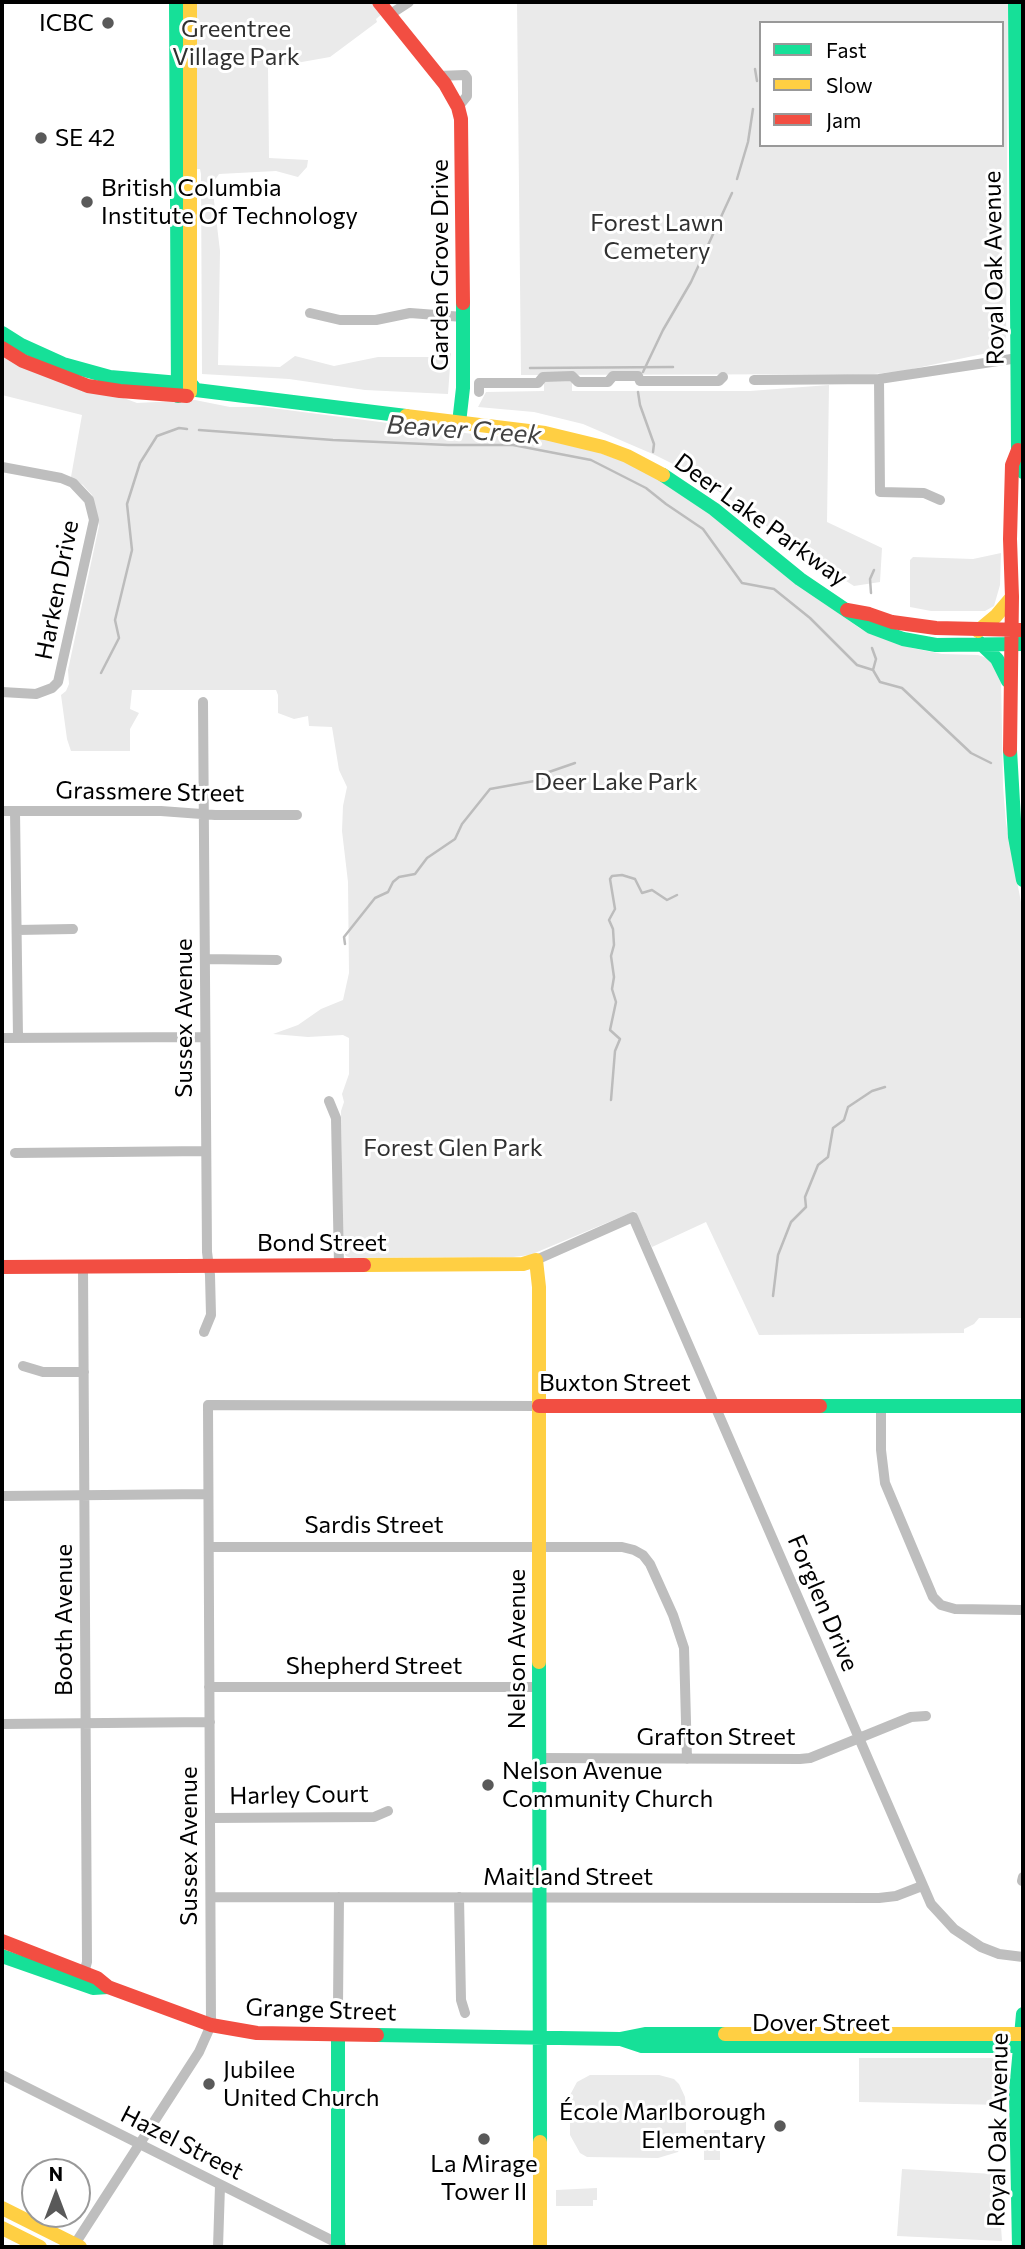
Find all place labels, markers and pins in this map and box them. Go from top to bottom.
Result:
place label: ICBC [39,9,94,37]
marker: ICBC [100,15,116,31]
place label: SE 42 [55,124,115,152]
marker: SE 42 [33,130,49,146]
place label: British Columbia Institute Of Technology [101,174,358,230]
marker: British Columbia Institute Of Technology [79,194,95,210]
place label: Nelson Avenue Community Church [502,1757,713,1813]
marker: Nelson Avenue Community Church [480,1777,496,1793]
place label: Jubilee United Church [223,2056,380,2112]
marker: Jubilee United Church [201,2076,217,2092]
place label: École Marlborough Elementary [559,2098,766,2154]
marker: École Marlborough Elementary [772,2118,788,2134]
marker: La Mirage Tower II [476,2131,492,2147]
place label: La Mirage Tower II [430,2150,538,2206]

